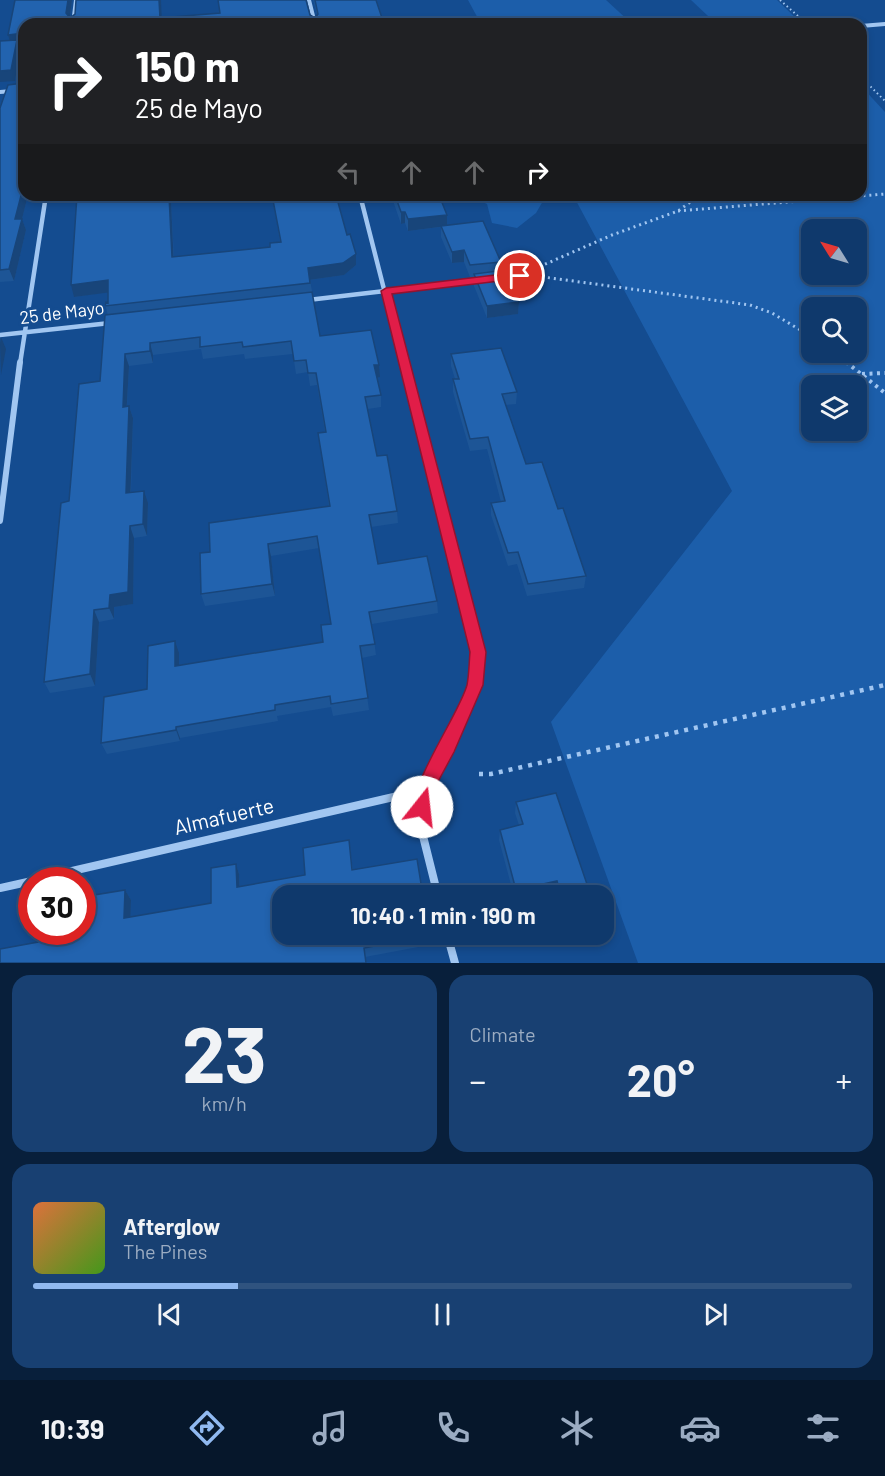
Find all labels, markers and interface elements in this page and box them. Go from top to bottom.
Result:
text: 150 m [135,40,240,90]
icon: right [36,42,114,120]
text: 25 de Mayo [135,91,263,123]
icon: left [332,156,365,189]
icon: ahead [395,156,428,189]
icon: ahead [458,156,491,189]
icon: right [521,156,554,189]
north arrow [801,219,867,285]
map controls [801,219,867,441]
pin [494,250,545,301]
icon: arrive [503,259,536,292]
street label: 25 de Mayo [18,296,106,328]
button: search [801,297,867,363]
button: layers [801,375,867,441]
position arrow [390,775,454,839]
street label: Almafuerte [171,792,276,839]
speed limit sign: 30 [18,867,96,945]
text: 10:40 · 1 min · 190 m [350,902,536,928]
text: 23 [182,1005,267,1099]
text: Climate [470,1022,536,1046]
text: 20° [627,1052,695,1106]
text: − [470,1060,486,1100]
text: + [836,1060,852,1100]
text: km/h [202,1091,247,1115]
text: Afterglow [123,1213,220,1239]
text: The Pines [123,1239,207,1263]
icon: previous [153,1298,186,1331]
icon: pause [426,1298,459,1331]
icon: next [699,1298,732,1331]
icon: directions [186,1407,228,1449]
icon: music [309,1407,351,1449]
icon: phone [432,1407,474,1449]
icon: climate [556,1407,598,1449]
icon: car [679,1407,721,1449]
icon: filters [802,1407,844,1449]
text: 10:39 [41,1412,104,1444]

